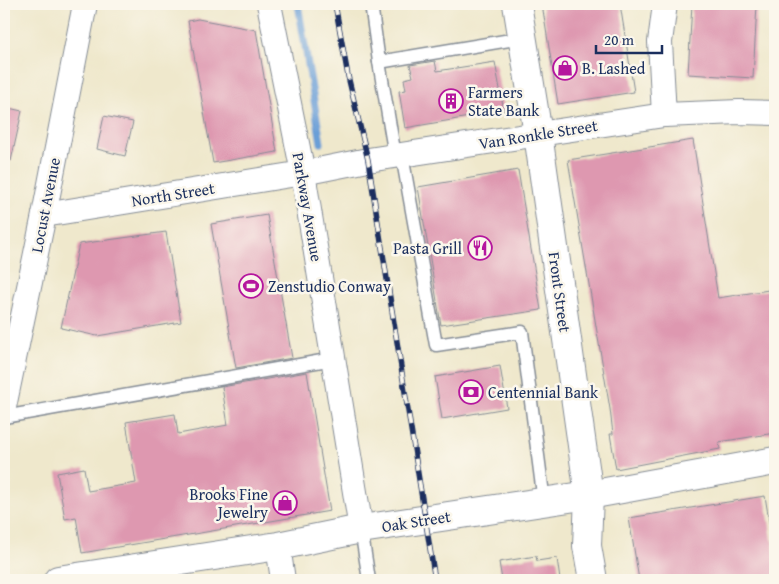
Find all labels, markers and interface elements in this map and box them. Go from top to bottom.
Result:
scale bar [596,22,663,54]
text: 20 m [604,29,635,50]
shop icon: B. Lashed [552,55,578,81]
place label: B. Lashed [582,56,646,80]
place label: Farmers State Bank [468,80,540,122]
building icon: Farmers State Bank [438,88,464,114]
street label: Van Ronkle Street [477,113,600,155]
street label: Parkway Avenue [287,151,329,263]
street label: Locust Avenue [24,155,66,255]
street label: North Street [130,176,217,212]
restaurant icon: Pasta Grill [467,235,493,261]
place label: Pasta Grill [393,236,463,260]
street label: Front Street [542,250,578,334]
sports icon: Zenstudio Conway [238,273,264,299]
place label: Zenstudio Conway [268,274,391,298]
bank icon: Centennial Bank [458,379,484,405]
place label: Centennial Bank [488,380,599,404]
place label: Brooks Fine Jewelry [189,482,268,524]
shop icon: Brooks Fine Jewelry [272,490,298,516]
street label: Oak Street [380,504,453,538]

